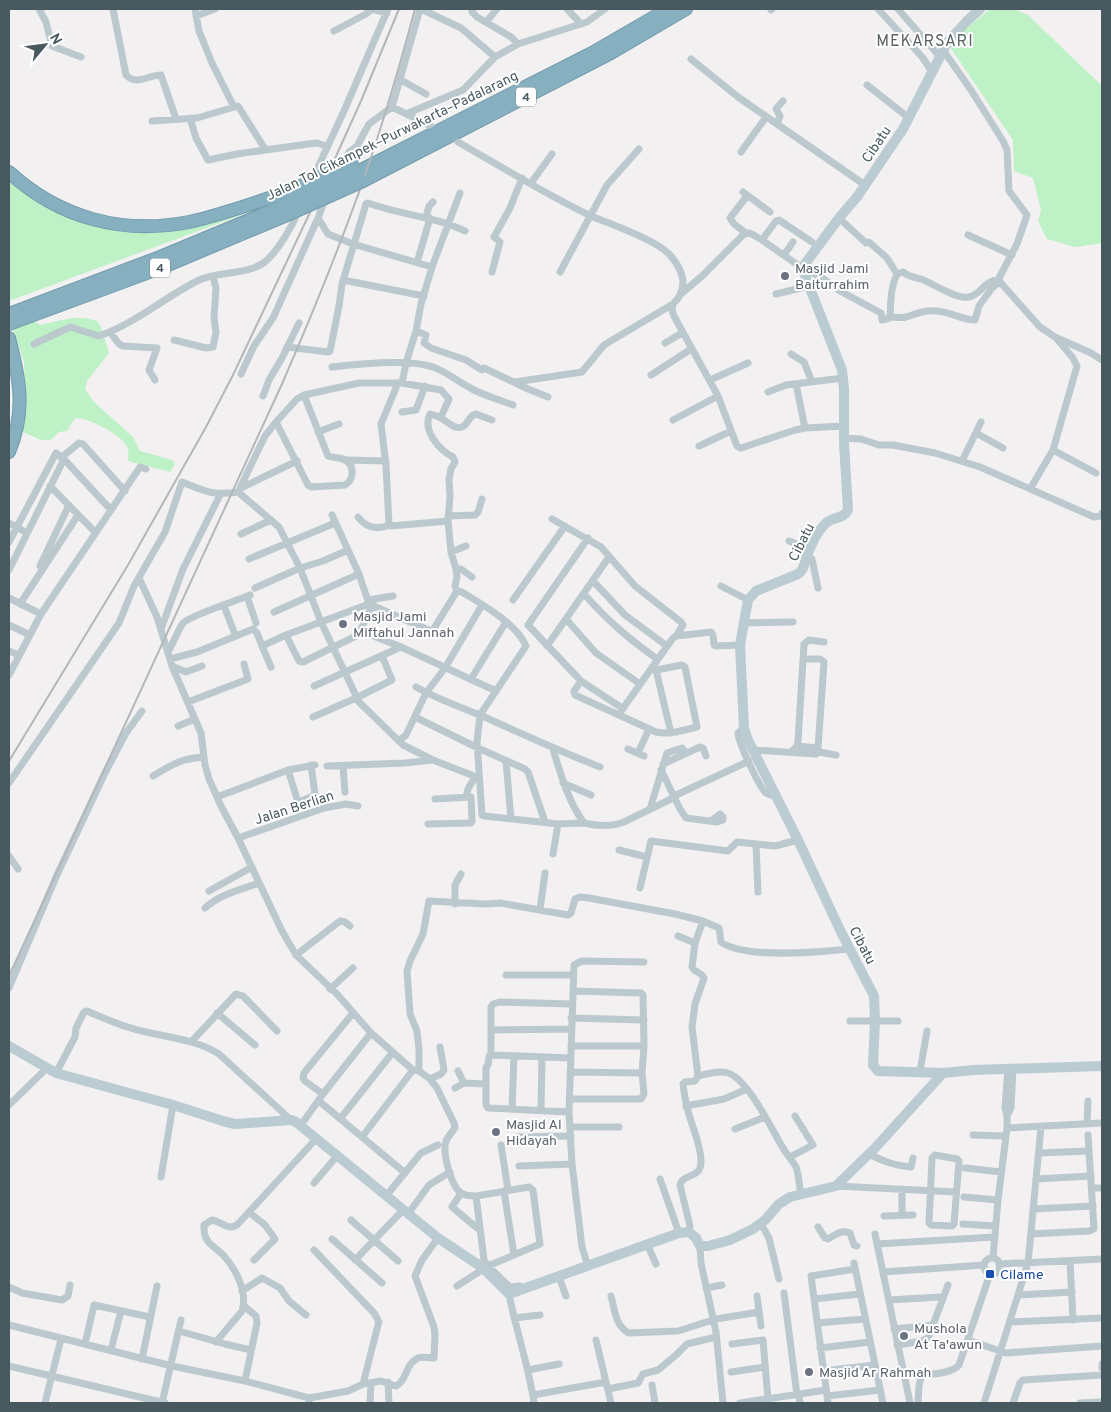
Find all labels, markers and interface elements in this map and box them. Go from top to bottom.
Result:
north arrow [20,20,70,70]
text: N [45,31,65,48]
district label: MEKARSARI [876,32,974,52]
street label: Jalan Tol Cikampek–Purwakarta–Padalarang [264,68,521,205]
road number: 4 [516,88,536,106]
street label: Cibatu [859,123,896,166]
road number: 4 [150,258,170,278]
place label: Masjid Jami Baiturrahim [795,261,869,294]
marker: Masjid Jami Baiturrahim [779,270,791,282]
street label: Cibatu [786,521,819,565]
place label: Masjid Jami Miftahul Jannah [353,609,454,642]
marker: Masjid Jami Miftahul Jannah [337,618,349,630]
street label: Jalan Berlian [253,788,336,829]
street label: Cibatu [845,924,879,968]
place label: Masjid Al Hidayah [506,1117,562,1150]
marker: Masjid Al Hidayah [490,1126,502,1138]
place label: Cilame [1000,1267,1043,1284]
marker: Cilame [984,1268,996,1280]
place label: Mushola At Ta'awun [914,1321,982,1354]
marker: Mushola At Ta'awun [898,1330,910,1342]
place label: Masjid Ar Rahmah [819,1365,932,1382]
marker: Masjid Ar Rahmah [803,1366,815,1378]

